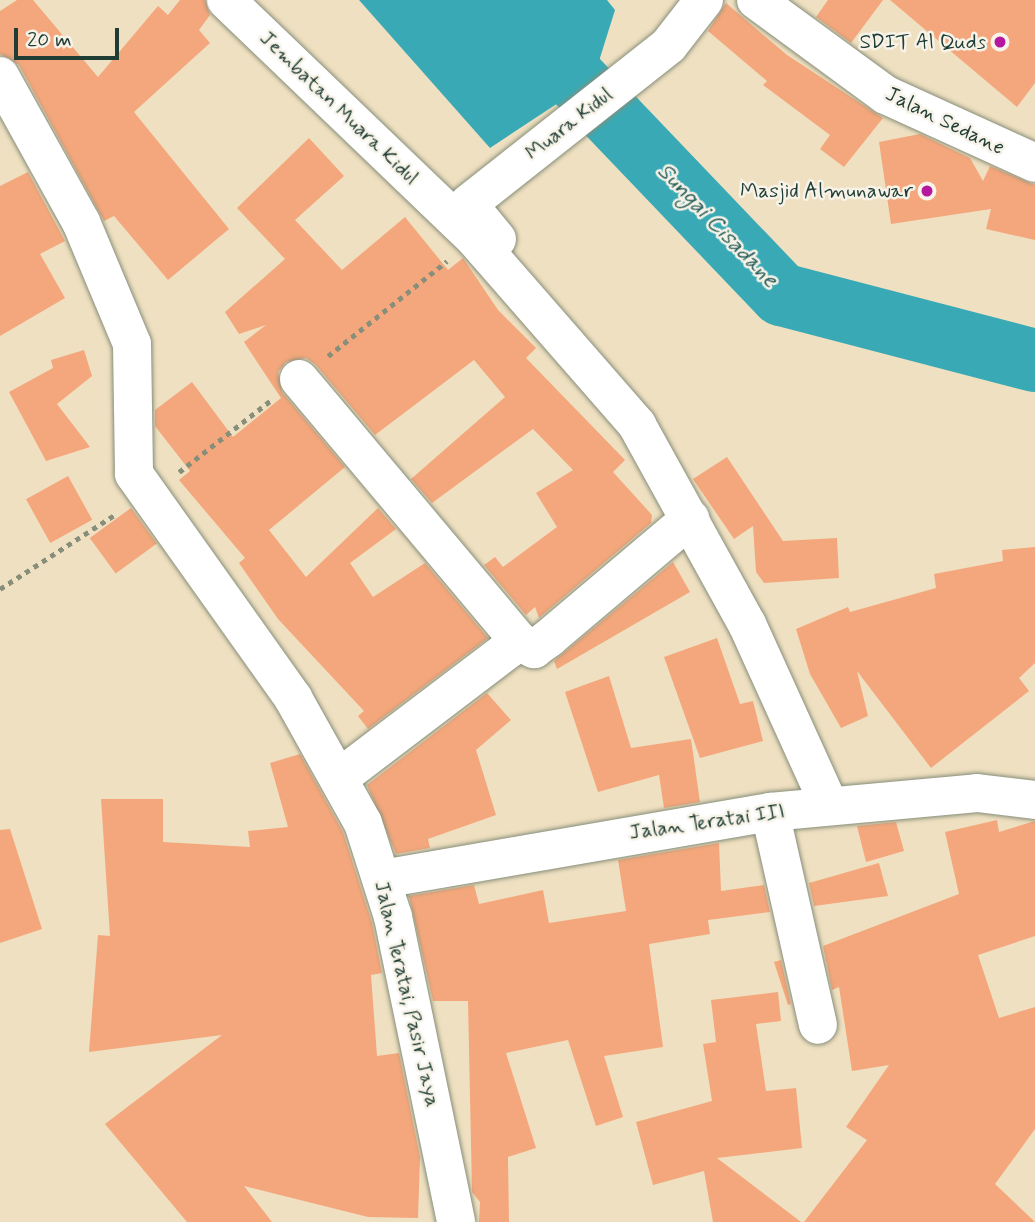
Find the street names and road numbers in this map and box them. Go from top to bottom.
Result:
street label: Jembatan Muara Kidul [254,26,424,190]
street label: Muara Kidul [519,81,619,167]
street label: Jalan Sedane [881,81,1009,161]
street label: Jalan Teratai III [627,798,787,846]
street label: Jalan Teratai, Pasir Jaya [369,879,445,1109]

